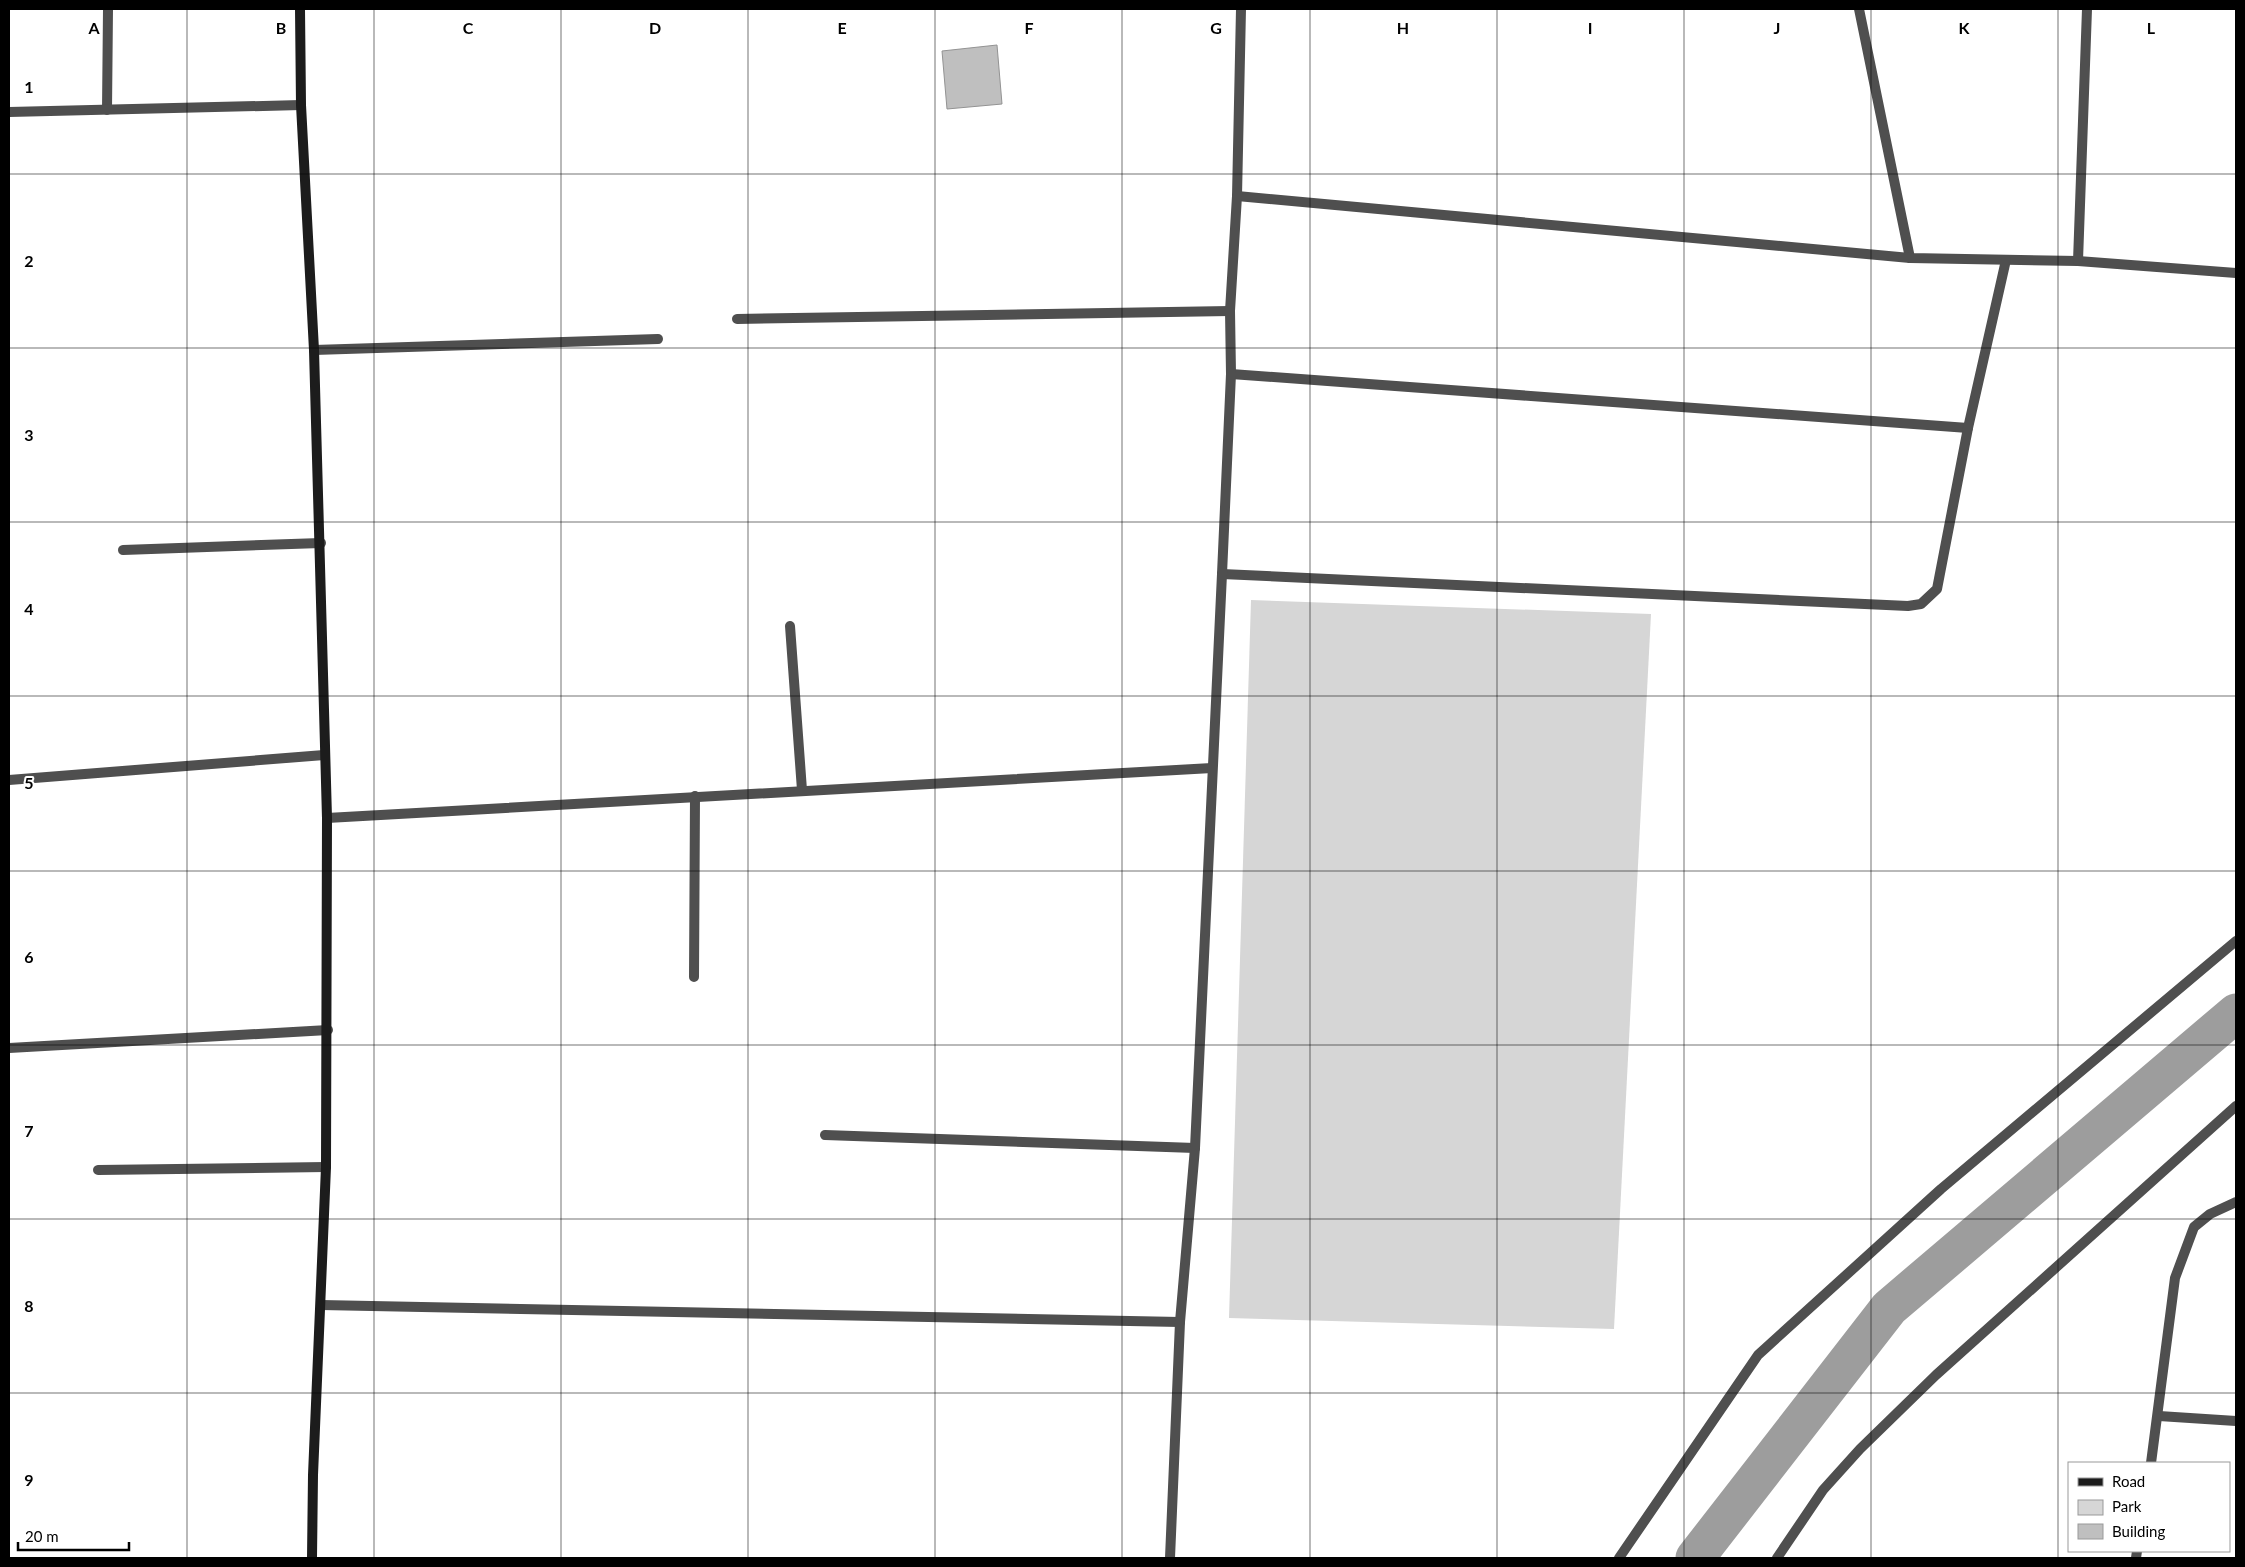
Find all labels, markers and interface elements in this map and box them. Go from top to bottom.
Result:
text: A [87,18,100,37]
text: B [276,18,286,37]
text: C [463,18,474,37]
text: D [649,18,661,37]
text: E [837,18,847,37]
text: F [1024,18,1034,37]
text: G [1210,18,1222,37]
text: H [1397,18,1409,37]
text: I [1588,18,1592,37]
text: J [1774,18,1780,37]
text: K [1959,18,1971,37]
text: L [2147,18,2156,37]
text: 1 [24,77,34,96]
text: 2 [24,251,34,270]
text: 3 [24,425,34,444]
text: 4 [24,599,34,618]
text: 5 [24,773,34,792]
text: 6 [24,947,34,966]
text: 7 [24,1121,34,1140]
text: 8 [24,1296,34,1315]
legend [2068,1462,2230,1552]
text: 9 [24,1470,34,1489]
text: Road [2112,1472,2145,1490]
text: Park [2112,1497,2142,1515]
scale bar [18,1520,129,1552]
text: Building [2112,1522,2165,1540]
text: 20 m [25,1527,59,1545]

